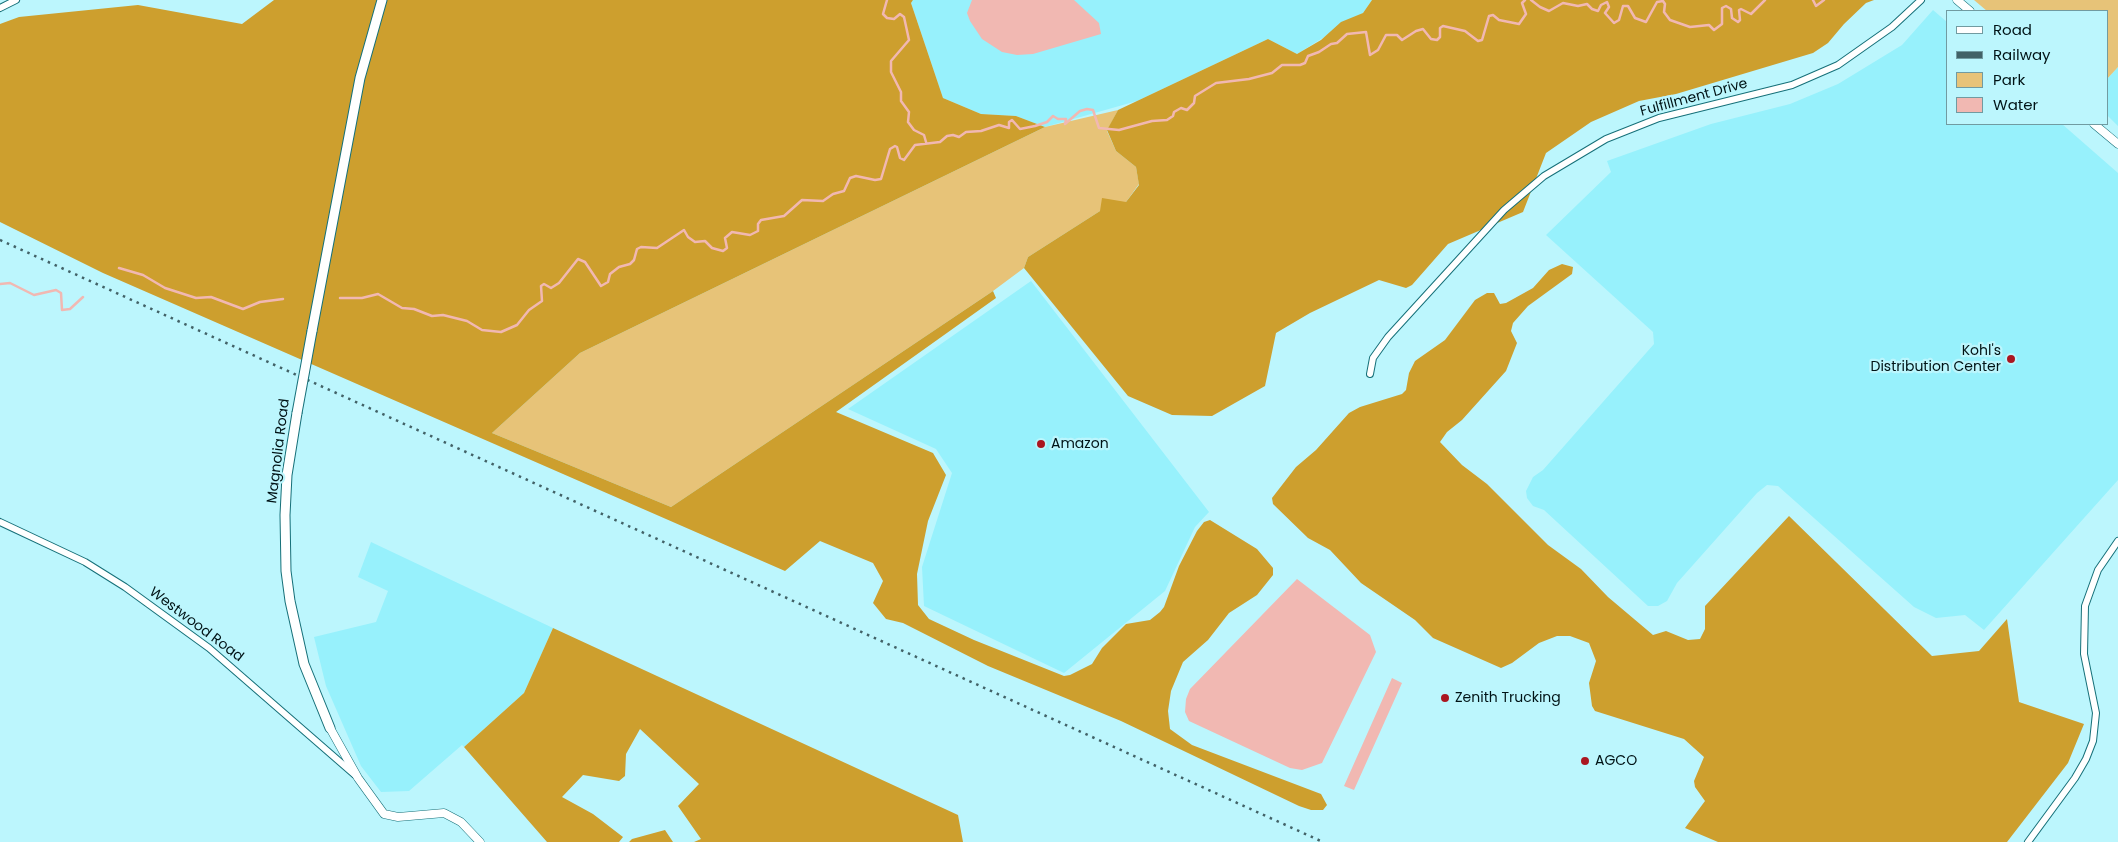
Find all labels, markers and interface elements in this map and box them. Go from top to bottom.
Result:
legend [1946,10,2108,125]
text: Road [1993,19,2032,40]
text: Railway [1993,44,2051,65]
text: Park [1993,69,2025,90]
street label: Fulfillment Drive [1639,76,1749,120]
text: Water [1993,94,2038,115]
place label: Kohl's Distribution Center [1871,343,2001,376]
marker: Kohl's Distribution Center [2005,353,2017,365]
street label: Magnolia Road [264,398,294,504]
place label: Amazon [1051,436,1109,452]
marker: Amazon [1035,438,1047,450]
street label: Westwood Road [146,584,246,666]
place label: Zenith Trucking [1455,690,1561,706]
marker: Zenith Trucking [1439,692,1451,704]
place label: AGCO [1595,753,1637,769]
marker: AGCO [1579,755,1591,767]

